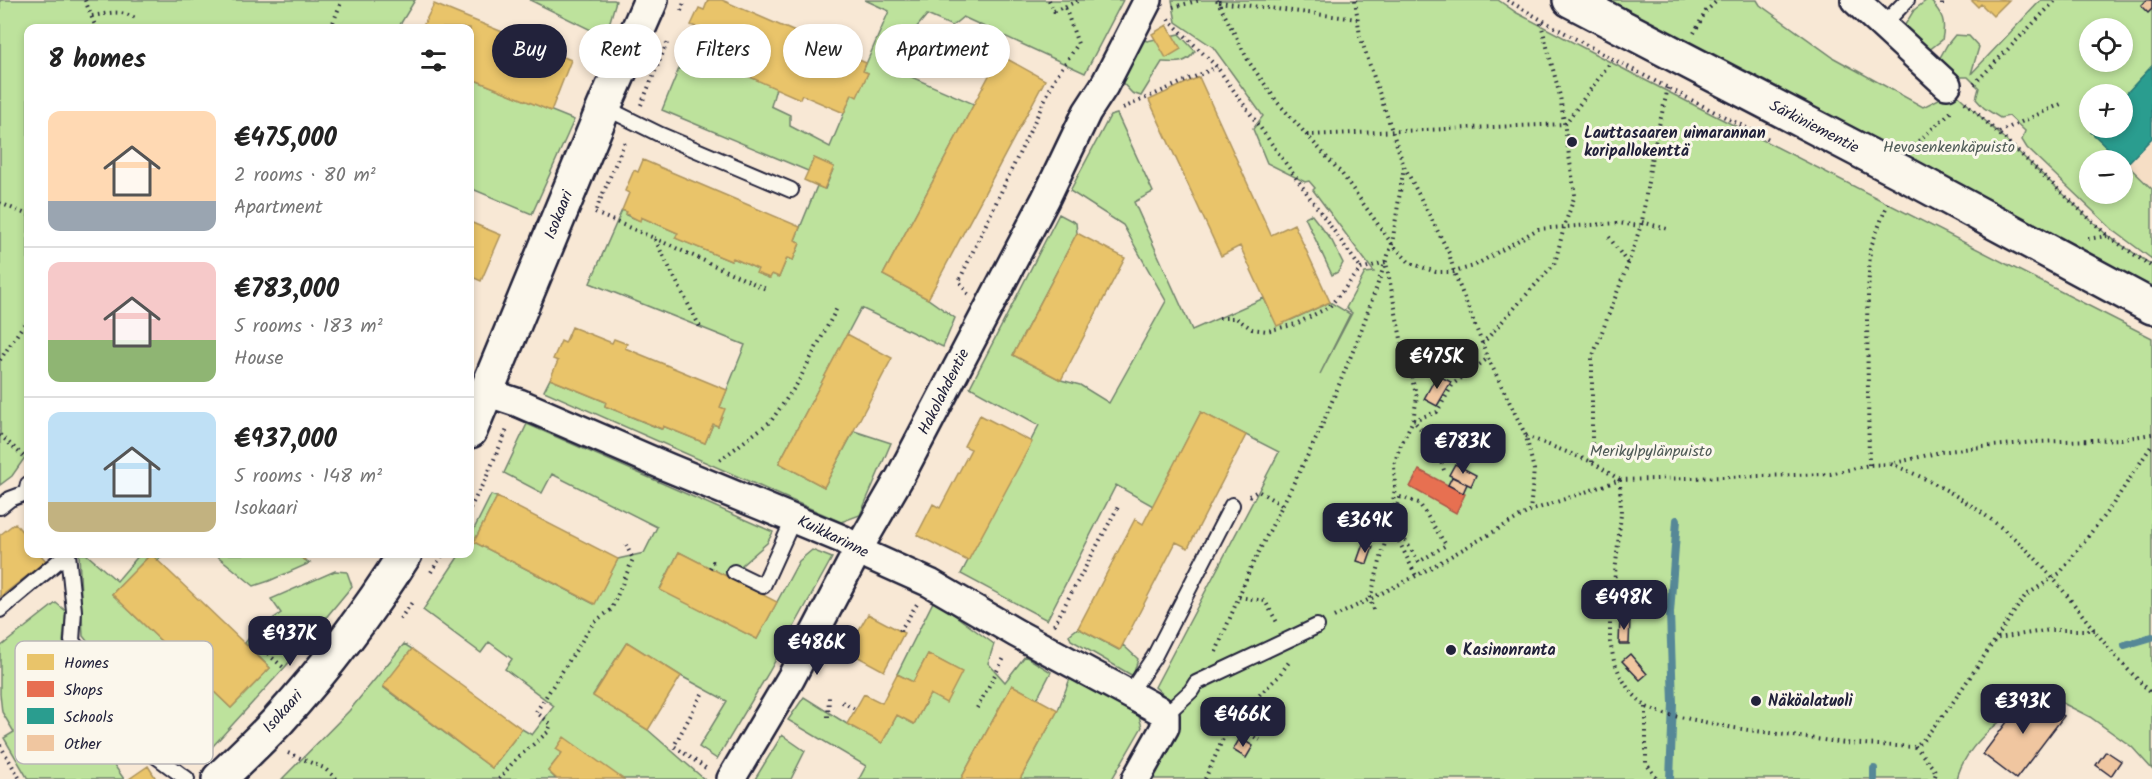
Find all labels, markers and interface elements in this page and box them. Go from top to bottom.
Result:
map controls [2079,18,2133,204]
button: locate [2079,18,2133,72]
chip: Buy [492,24,567,78]
chip: Rent [579,24,662,78]
chip: Filters [674,24,771,78]
chip: New [783,24,863,78]
chip: Apartment [875,24,1010,78]
text: 8 homes [48,39,146,81]
icon: filters [417,44,450,77]
button: + [2079,84,2133,138]
street label: Särkiniementie [1765,94,1863,160]
text: €475,000 [234,118,337,160]
place label: Lauttasaaren uimarannan koripallokenttä [1584,121,1766,164]
icon: home [96,135,168,207]
marker: Lauttasaaren uimarannan koripallokenttä [1565,135,1579,149]
park label: Hevosenkenkäpuisto [1883,135,2015,160]
button: − [2079,150,2133,204]
text: 2 rooms · 80 m² [234,160,376,192]
street label: Isokaari [538,186,581,243]
text: Apartment [234,192,323,224]
text: €783,000 [234,269,339,311]
icon: home [96,286,168,358]
text: 5 rooms · 183 m² [234,311,383,343]
pin: €475K [1395,339,1479,390]
text: €475K [1409,342,1465,374]
text: House [234,343,284,375]
street label: Hakolahdentie [912,344,976,440]
text: €937,000 [234,419,337,461]
pin: €783K [1421,424,1505,475]
text: €783K [1435,427,1491,459]
icon: home [96,436,168,508]
park label: Merikylpylänpuisto [1590,439,1712,464]
text: 5 rooms · 148 m² [234,461,382,493]
text: Isokaari [234,493,297,525]
pin: €369K [1323,503,1407,554]
text: €369K [1337,506,1393,538]
street label: Kuikkarinne [793,509,873,565]
pin: €498K [1582,580,1666,631]
text: €498K [1595,583,1653,615]
pin: €937K [248,616,332,667]
text: €937K [262,619,318,651]
pin: €486K [775,625,859,676]
text: €486K [788,628,846,660]
place label: Kasinonranta [1463,638,1556,663]
legend [15,641,213,764]
marker: Kasinonranta [1444,643,1458,657]
text: Homes [64,651,109,676]
text: Shops [64,678,103,703]
street label: Isokaari [257,684,310,739]
pin: €393K [1981,684,2065,735]
text: €393K [1995,687,2051,719]
place label: Näköalatuoli [1768,689,1854,714]
marker: Näköalatuoli [1749,694,1763,708]
pin: €466K [1201,697,1285,748]
text: €466K [1214,700,1272,732]
text: Schools [64,705,114,730]
text: Other [64,732,103,757]

